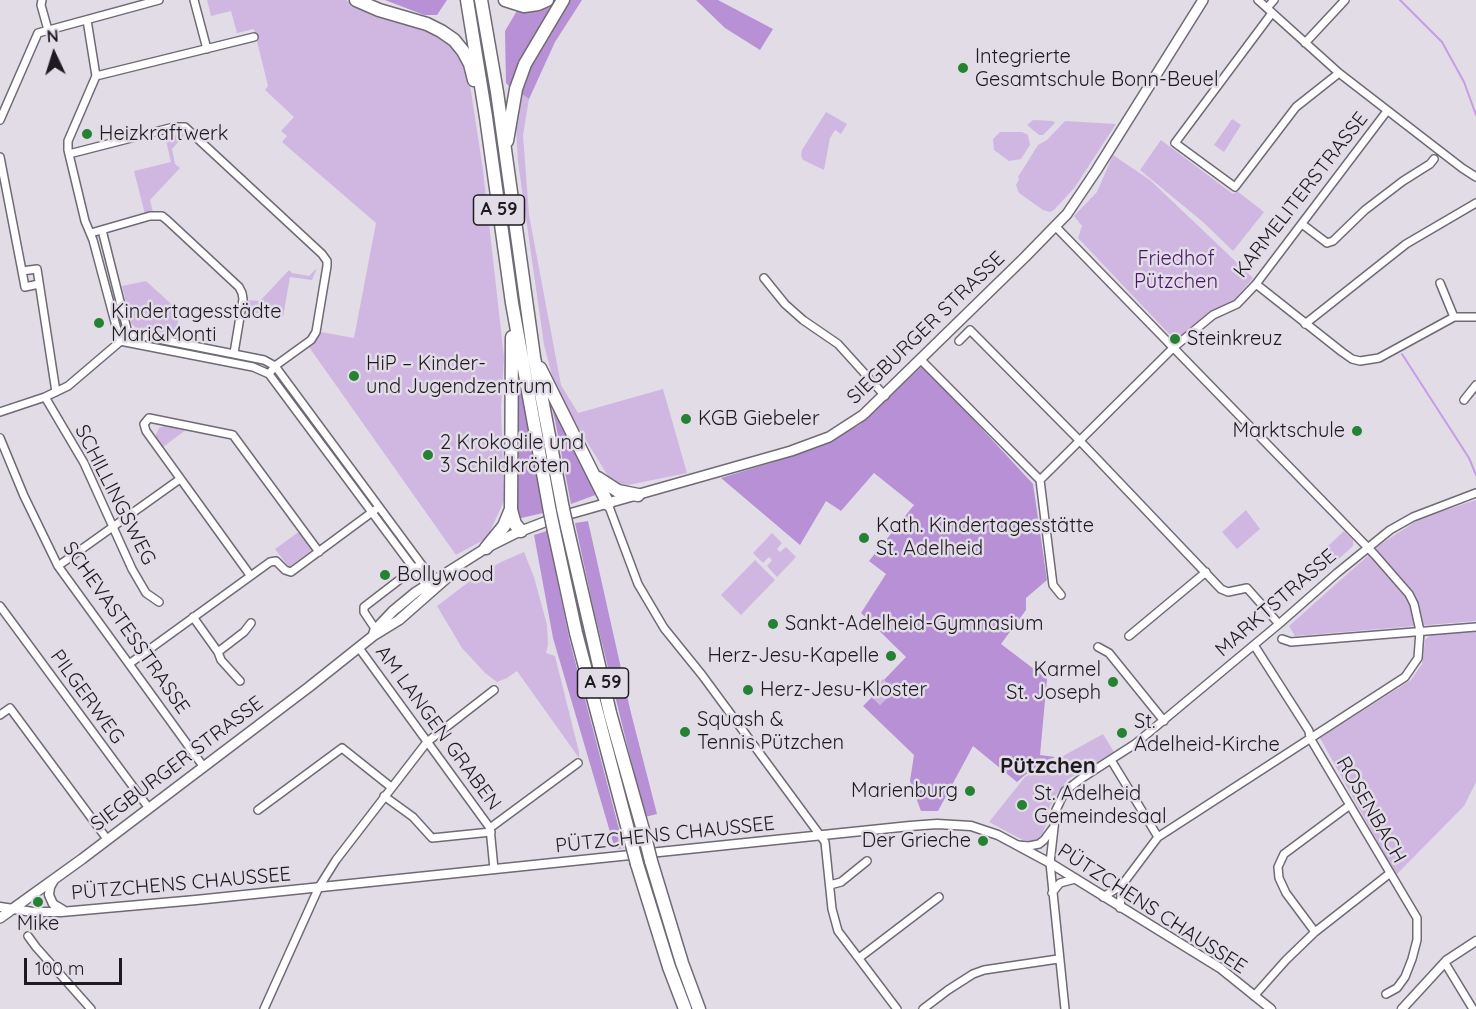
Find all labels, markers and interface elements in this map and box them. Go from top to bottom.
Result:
north arrow [24,24,84,84]
text: N [46,26,59,46]
place label: Integrierte Gesamtschule Bonn-Beuel [975,45,1218,92]
marker: Integrierte Gesamtschule Bonn-Beuel [956,61,970,75]
street label: KARMELITERSTRASSE [1229,107,1373,283]
place label: Heizkraftwerk [99,122,228,146]
marker: Heizkraftwerk [80,127,94,141]
road number: A 59 [474,195,524,225]
street label: SIEGBURGER STRASSE [842,247,1010,409]
park label: Friedhof Pützchen [1134,247,1218,294]
place label: Kindertagesstädte Mari&Monti [111,300,281,347]
marker: Kindertagesstädte Mari&Monti [92,316,106,330]
place label: Steinkreuz [1187,327,1282,351]
marker: Steinkreuz [1168,332,1182,346]
place label: HiP – Kinder- und Jugendzentrum [366,352,553,399]
marker: HiP – Kinder- und Jugendzentrum [347,369,361,383]
place label: KGB Giebeler [698,407,820,431]
marker: KGB Giebeler [679,412,693,426]
place label: Marktschule [1233,419,1345,443]
street label: SCHILLINGSWEG [69,421,161,569]
marker: Marktschule [1350,424,1364,438]
place label: 2 Krokodile und 3 Schildkröten [440,431,584,478]
marker: 2 Krokodile und 3 Schildkröten [421,448,435,462]
place label: Kath. Kindertagesstätte St. Adelheid [876,514,1094,561]
marker: Kath. Kindertagesstätte St. Adelheid [857,531,871,545]
street label: SCHEVASTESSTRASSE [57,537,195,719]
street label: MARKTSTRASSE [1211,544,1341,662]
place label: Bollywood [397,563,494,587]
marker: Bollywood [378,568,392,582]
place label: Sankt-Adelheid-Gymnasium [785,612,1043,636]
marker: Sankt-Adelheid-Gymnasium [766,617,780,631]
street label: AM LANGEN GRABEN [370,641,506,815]
place label: Herz-Jesu-Kapelle [708,644,879,668]
street label: PILGERWEG [45,645,129,749]
marker: Herz-Jesu-Kapelle [884,649,898,663]
place label: Karmel St. Joseph [1006,658,1101,705]
road number: A 59 [578,668,628,698]
marker: Karmel St. Joseph [1106,675,1120,689]
place label: Herz-Jesu-Kloster [760,678,927,702]
marker: Herz-Jesu-Kloster [741,683,755,697]
street label: SIEGBURGER STRASSE [86,691,268,837]
place label: Squash & Tennis Pützchen [697,708,844,755]
place label: St. Adelheid-Kirche [1134,710,1280,757]
marker: Squash & Tennis Pützchen [678,725,692,739]
marker: St. Adelheid-Kirche [1115,726,1129,740]
street label: ROSENBACH [1331,752,1411,868]
district label: Pützchen [1000,753,1096,779]
place label: Marienburg [851,779,958,803]
place label: St. Adelheid Gemeindesaal [1034,782,1167,829]
marker: Marienburg [963,784,977,798]
marker: St. Adelheid Gemeindesaal [1015,798,1029,812]
street label: PÜTZCHENS CHAUSSEE [554,812,776,858]
place label: Der Grieche [862,829,971,853]
marker: Der Grieche [976,834,990,848]
street label: PÜTZCHENS CHAUSSEE [1053,839,1251,979]
street label: PÜTZCHENS CHAUSSEE [70,862,292,906]
marker: Mike [31,895,45,909]
place label: Mike [17,912,59,936]
scale bar [27,946,124,984]
text: 100 m [35,957,84,980]

